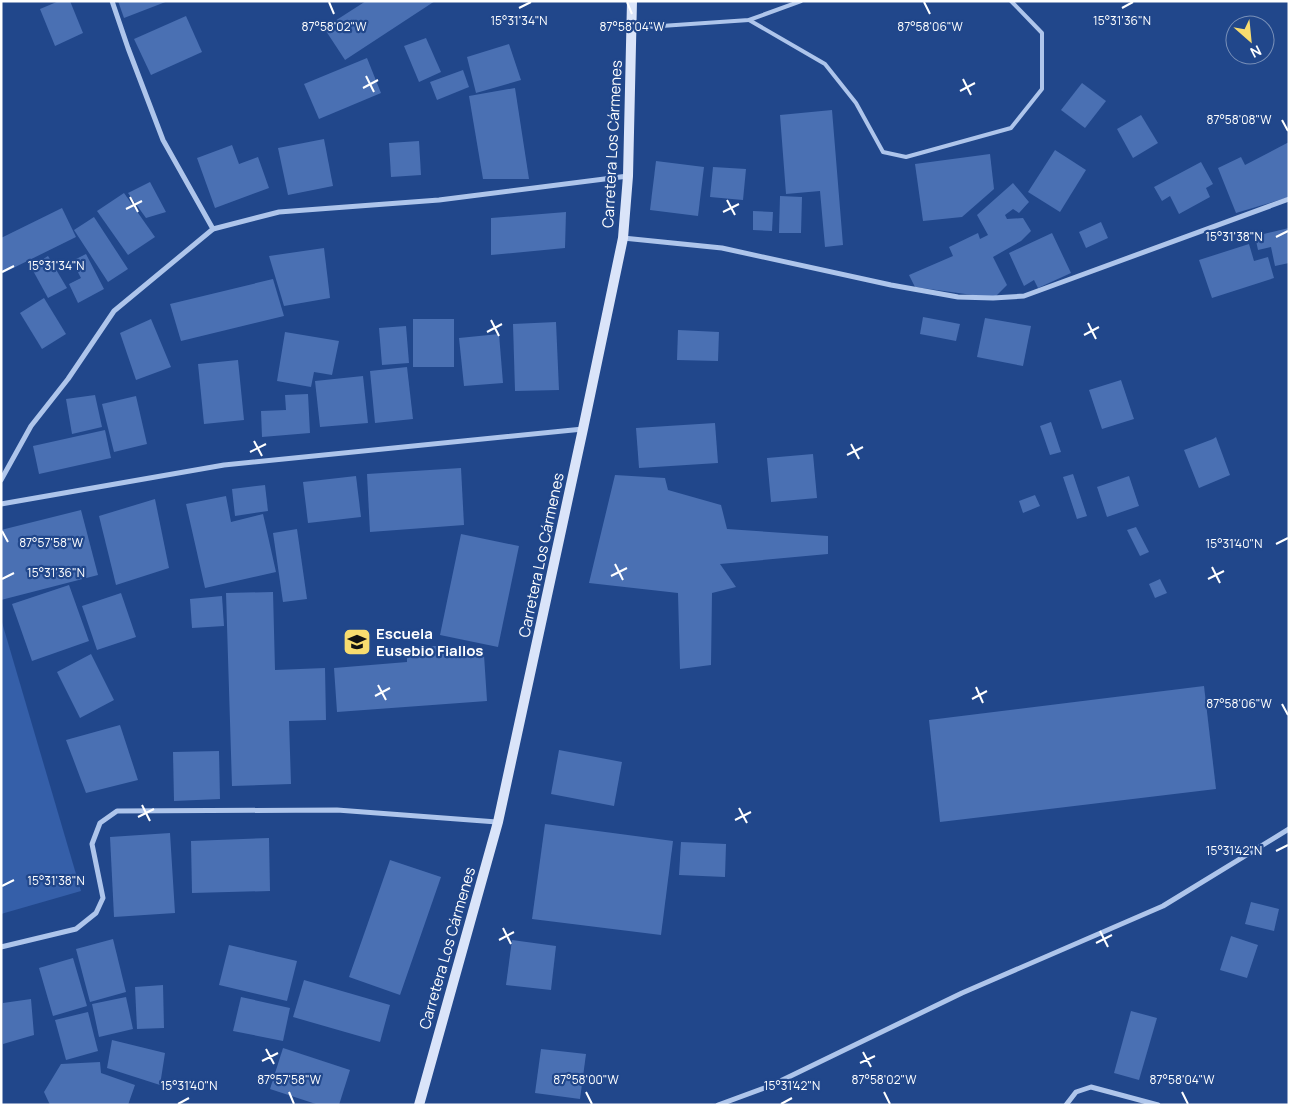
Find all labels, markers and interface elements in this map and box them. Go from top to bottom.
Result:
text: 15°31'34"N [490,12,548,29]
text: 15°31'36"N [1093,12,1151,29]
north arrow [1225,15,1275,65]
text: 87°58'02"W [302,18,367,35]
text: 87°58'04"W [600,18,665,35]
text: 87°58'06"W [897,18,964,35]
text: N [1247,41,1265,63]
street label: Carretera Los Cármenes [597,59,627,228]
text: 87°58'08"W [1206,111,1272,128]
text: 15°31'38"N [1205,228,1263,245]
text: 15°31'34"N [27,257,85,274]
street label: Carretera Los Cármenes [513,471,569,639]
text: 87°57'58"W [19,534,84,551]
text: 15°31'40"N [1206,535,1262,552]
text: 15°31'36"N [27,564,85,581]
place label: Escuela Eusebio Fiallos [376,623,483,661]
school or university icon: Escuela Eusebio Fiallos [342,627,372,657]
text: 87°58'06"W [1206,695,1273,712]
text: 15°31'42"N [1206,842,1262,859]
street label: Carretera Los Cármenes [414,864,480,1032]
text: 15°31'38"N [27,872,85,889]
text: 87°57'58"W [257,1071,322,1088]
text: 87°58'00"W [553,1071,619,1088]
text: 87°58'02"W [852,1071,917,1088]
text: 87°58'04"W [1150,1071,1215,1088]
text: 15°31'40"N [161,1077,217,1094]
text: 15°31'42"N [764,1077,820,1094]

